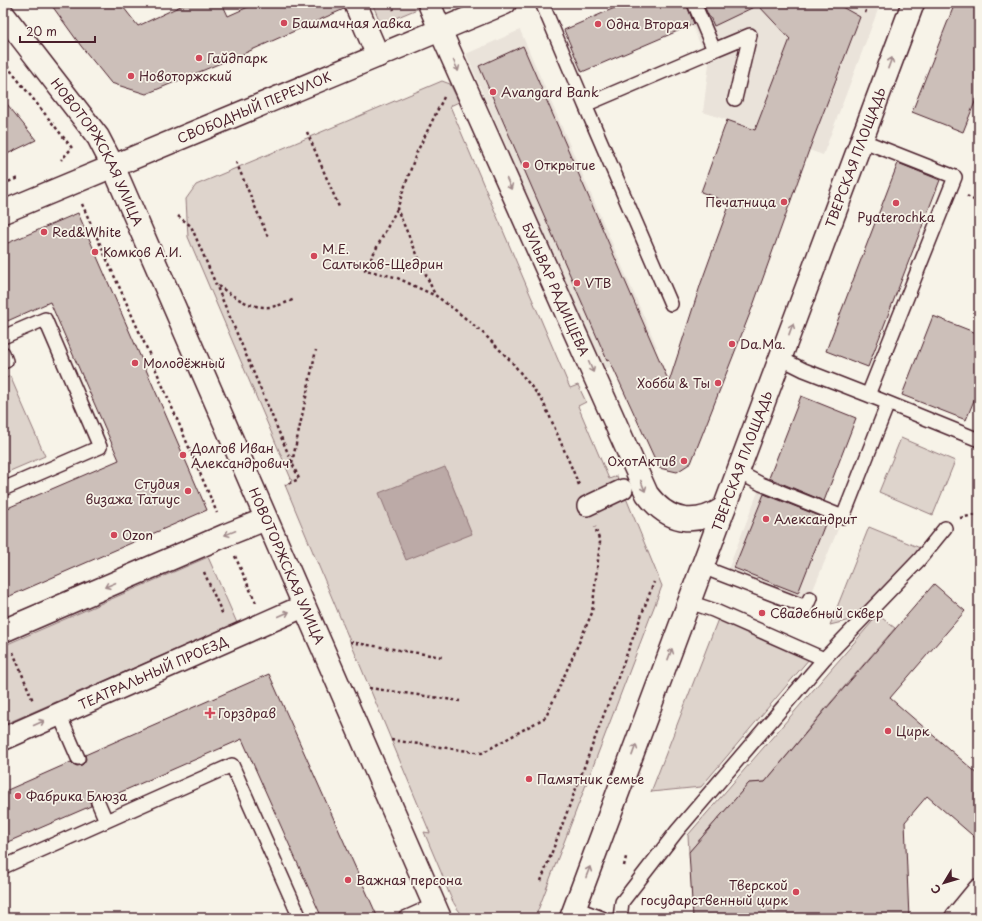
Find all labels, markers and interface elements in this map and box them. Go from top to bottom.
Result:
place label: Башмачная лавка [292,13,412,32]
place label: Одна Вторая [606,14,689,33]
scale bar [20,18,95,44]
marker: Башмачная лавка [279,18,289,28]
marker: Одна Вторая [593,19,603,29]
text: 20 m [26,22,57,40]
place label: Гайдпарк [207,48,268,67]
marker: Гайдпарк [194,53,204,63]
one-way arrow [886,58,894,70]
one-way arrow [453,59,460,71]
place label: Новоторжский [139,66,232,85]
street label: СВОБОДНЫЙ ПЕРЕУЛОК [174,66,334,148]
marker: Новоторжский [126,71,136,81]
street label: НОВОТОРЖСКАЯ УЛИЦА [47,74,148,229]
place label: Avangard Bank [501,82,599,101]
street label: ТВЕРСКАЯ ПЛОЩАДЬ [820,84,890,230]
marker: Avangard Bank [488,87,498,97]
place label: Открытие [534,155,595,174]
marker: Открытие [521,160,531,170]
one-way arrow [506,178,513,190]
place label: Печатница [705,192,777,211]
marker: Печатница [779,197,789,207]
marker: Pyaterochka [891,198,901,208]
place label: Pyaterochka [857,207,936,226]
street label: БУЛЬВАР РАДИЩЕВА [518,220,594,359]
place label: Red&White [52,222,121,241]
marker: Red&White [39,227,49,237]
place label: М.Е. Салтыков-Щедрин [322,239,443,273]
place label: Комков А.И. [103,242,182,261]
marker: Комков А.И. [90,247,100,257]
marker: М.Е. Салтыков-Щедрин [309,251,319,261]
place label: VTB [585,273,611,292]
marker: VTB [572,278,582,288]
one-way arrow [787,324,795,336]
place label: Da.Ma. [740,334,786,353]
marker: Da.Ma. [727,339,737,349]
place label: Молодёжный [143,353,225,372]
marker: Молодёжный [130,358,140,368]
one-way arrow [587,361,595,373]
place label: Хобби & Ты [637,373,710,392]
marker: Хобби & Ты [713,378,723,388]
street label: ТВЕРСКАЯ ПЛОЩАДЬ [706,388,776,534]
place label: Долгов Иван Александрович [190,438,289,472]
marker: Долгов Иван Александрович [178,450,188,460]
place label: ОхотАктив [607,451,676,470]
marker: ОхотАктив [679,456,689,466]
place label: Студия визажа Татиус [85,474,180,508]
one-way arrow [640,479,648,491]
street label: НОВОТОРЖСКАЯ УЛИЦА [245,484,330,647]
marker: Студия визажа Татиус [183,486,193,496]
place label: Александрит [774,509,857,528]
marker: Александрит [761,514,771,524]
place label: Ozon [122,525,153,544]
marker: Ozon [109,530,119,540]
one-way arrow [224,530,236,538]
one-way arrow [105,582,117,589]
place label: Свадебный сквер [770,603,883,622]
marker: Свадебный сквер [757,608,767,618]
one-way arrow [278,610,290,618]
street label: ТЕАТРАЛЬНЫЙ ПРОЕЗД [75,631,230,714]
one-way arrow [666,648,674,660]
place label: Горздрав [218,703,276,722]
marker: Горздрав [205,708,215,718]
one-way arrow [32,719,44,726]
place label: Цирк [896,721,930,740]
marker: Цирк [883,726,893,736]
one-way arrow [630,745,638,757]
place label: Памятник семье [537,769,644,788]
marker: Памятник семье [524,774,534,784]
place label: Фабрика Блюза [26,786,128,805]
marker: Фабрика Блюза [13,791,23,801]
north arrow [924,863,964,903]
one-way arrow [585,866,593,878]
place label: Важная персона [356,870,463,889]
marker: Важная персона [343,875,353,885]
place label: Тверской государственный цирк [641,875,788,909]
text: С [926,881,945,898]
marker: Тверской государственный цирк [791,887,801,897]

